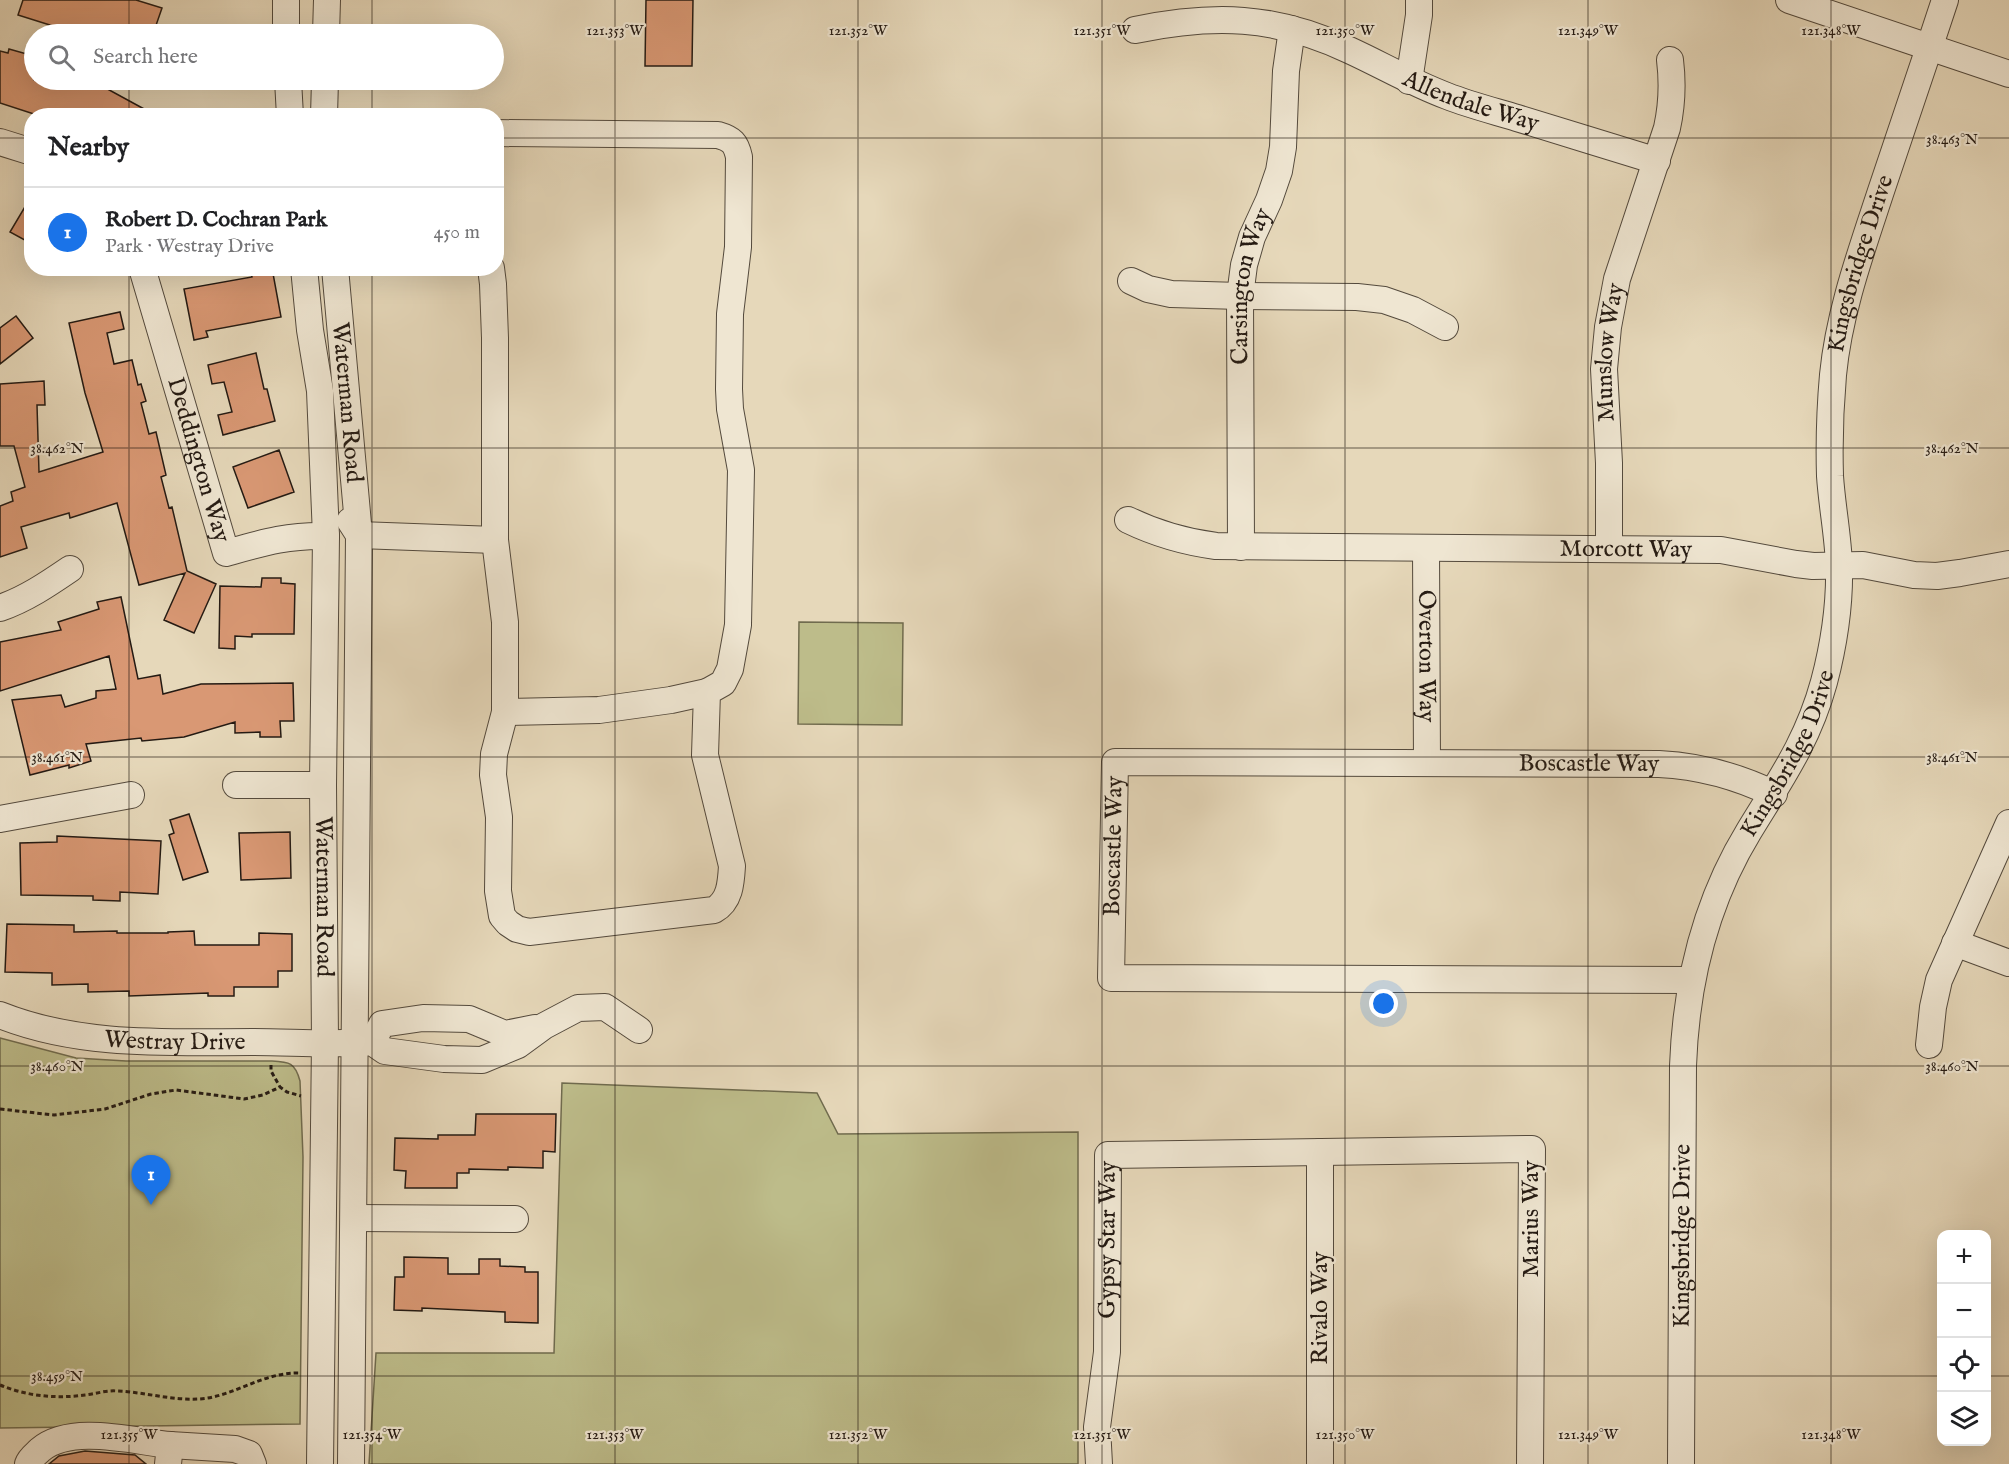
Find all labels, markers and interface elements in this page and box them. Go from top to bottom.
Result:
text: 121.353°W [586,21,644,40]
text: 121.352°W [829,21,888,40]
text: 121.351°W [1073,21,1131,40]
text: 121.350°W [1316,21,1375,40]
text: 121.349°W [1558,21,1619,40]
text: 121.348°W [1801,21,1861,40]
search box [24,24,504,90]
icon: search [45,41,78,74]
text: Search here [93,43,198,71]
street label: Allendale Way [1397,63,1543,139]
text: 38.463°N [1926,130,1978,149]
text: Nearby [48,131,129,164]
street label: Kingsbridge Drive [1820,171,1901,355]
street label: Carsington Way [1224,203,1279,365]
text: Robert D. Cochran Park [105,206,327,234]
text: 1 [64,220,71,245]
text: 450 m [433,220,480,245]
text: Park · Westray Drive [105,234,274,259]
street label: Munslow Way [1588,280,1631,423]
street label: Waterman Road [324,321,370,484]
street label: Deddington Way [160,374,238,546]
text: 38.462°N [30,439,84,458]
text: 38.462°N [1925,439,1979,458]
street label: Morcott Way [1560,533,1692,565]
street label: Overton Way [1411,590,1442,723]
street label: Kingsbridge Drive [1733,667,1842,843]
text: 38.461°N [31,748,83,767]
street label: Boscastle Way [1519,748,1660,780]
text: 38.461°N [1926,748,1978,767]
street label: Boscastle Way [1097,775,1130,917]
street label: Waterman Road [308,816,340,978]
your location [1369,989,1398,1018]
street label: Westray Drive [103,1024,246,1058]
text: 38.460°N [30,1057,84,1076]
text: 38.460°N [1925,1057,1979,1076]
street label: Kingsbridge Drive [1666,1144,1698,1328]
pin: 1 [132,1156,170,1205]
street label: Marius Way [1516,1160,1547,1278]
street label: Gypsy Star Way [1092,1161,1123,1319]
map controls [1937,1230,1991,1446]
button: + [1937,1230,1991,1284]
street label: Rivalo Way [1305,1251,1336,1365]
button: − [1937,1284,1991,1338]
button: locate [1937,1338,1991,1392]
text: 38.459°N [31,1367,83,1386]
button: layers [1937,1392,1991,1446]
text: 121.355°W [101,1425,158,1444]
text: 121.354°W [343,1425,402,1444]
text: 121.353°W [586,1425,644,1444]
text: 121.352°W [829,1425,888,1444]
text: 121.351°W [1073,1425,1131,1444]
text: 121.350°W [1316,1425,1375,1444]
text: 121.349°W [1558,1425,1619,1444]
text: 121.348°W [1801,1425,1861,1444]

